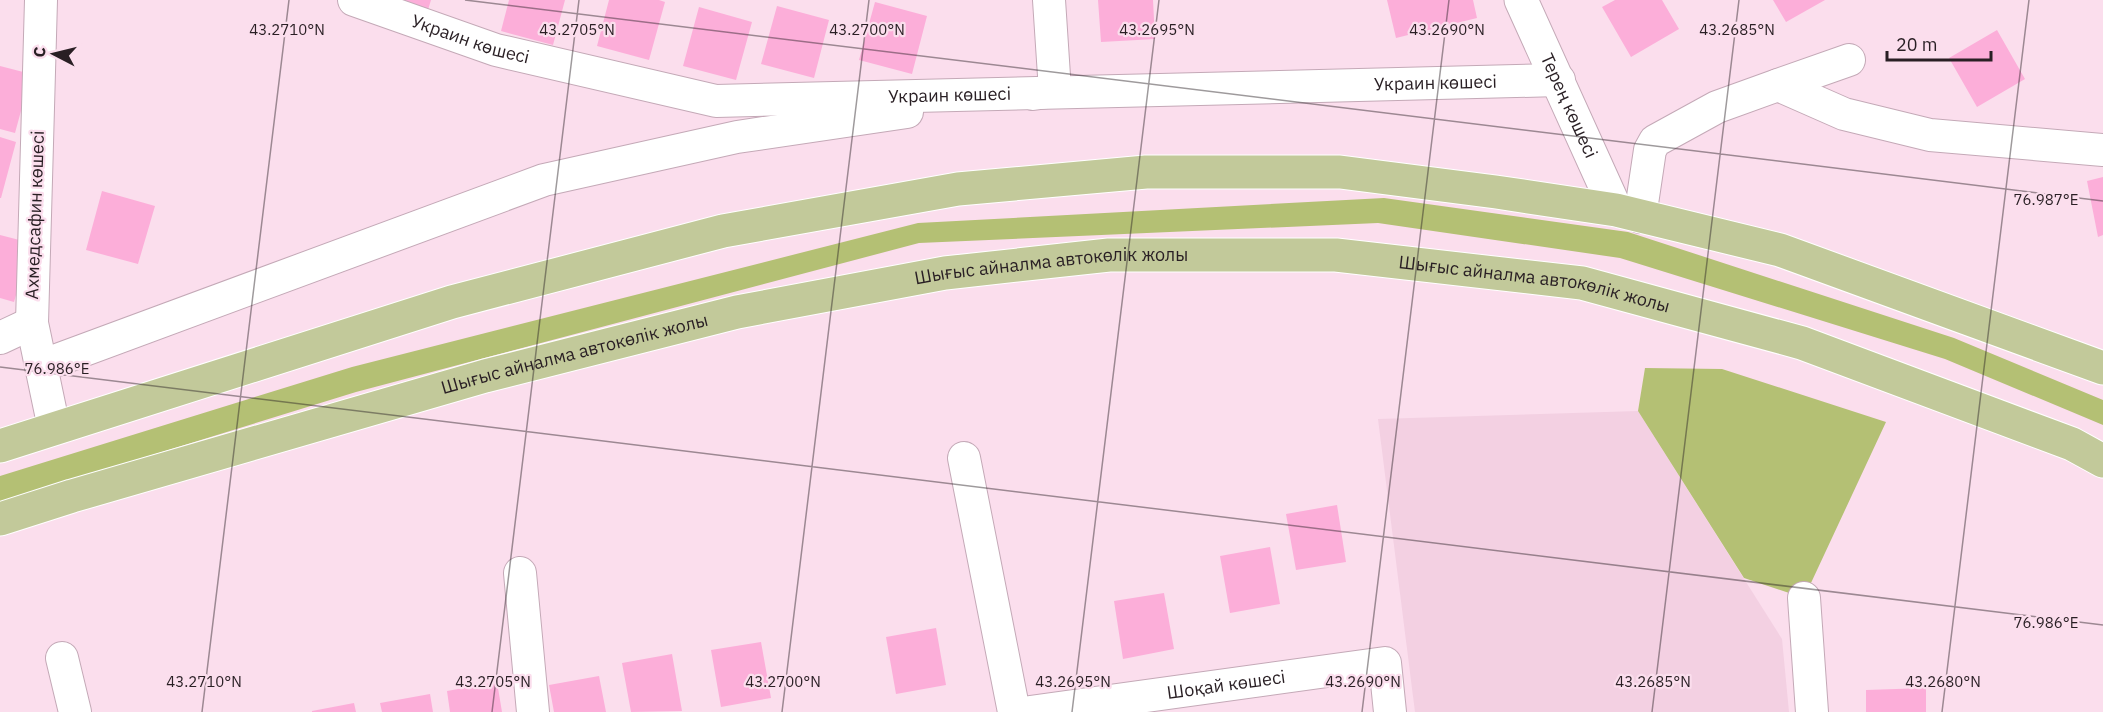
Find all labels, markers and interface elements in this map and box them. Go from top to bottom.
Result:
street label: Украин көшесі [408,9,532,68]
text: 43.2710°N [249,20,325,39]
text: 43.2705°N [539,20,615,39]
text: 43.2700°N [829,20,905,39]
text: 43.2695°N [1119,20,1195,39]
text: 43.2690°N [1409,20,1485,39]
text: 43.2685°N [1699,20,1775,39]
north arrow [24,24,84,84]
scale bar [1887,24,1990,62]
text: 20 m [1896,33,1938,56]
text: С [29,46,50,59]
street label: Терең көшесі [1536,50,1603,161]
street label: Украин көшесі [1374,70,1497,96]
street label: Украин көшесі [888,82,1011,108]
street label: Ахмедсафин көшесі [20,130,49,300]
text: 76.987°E [2014,190,2078,209]
street label: Шығыс айналма автокөлік жолы [912,243,1188,289]
street label: Шығыс айналма автокөлік жолы [1398,250,1673,317]
street label: Шығыс айналма автокөлік жолы [438,308,711,399]
text: 76.986°E [25,359,89,378]
text: 76.986°E [2014,613,2078,632]
street label: Шоқай көшесі [1165,665,1287,704]
text: 43.2710°N [166,672,242,691]
text: 43.2705°N [455,672,531,691]
text: 43.2700°N [745,672,821,691]
text: 43.2695°N [1035,672,1111,691]
text: 43.2690°N [1325,672,1401,691]
text: 43.2685°N [1615,672,1691,691]
text: 43.2680°N [1905,672,1981,691]

